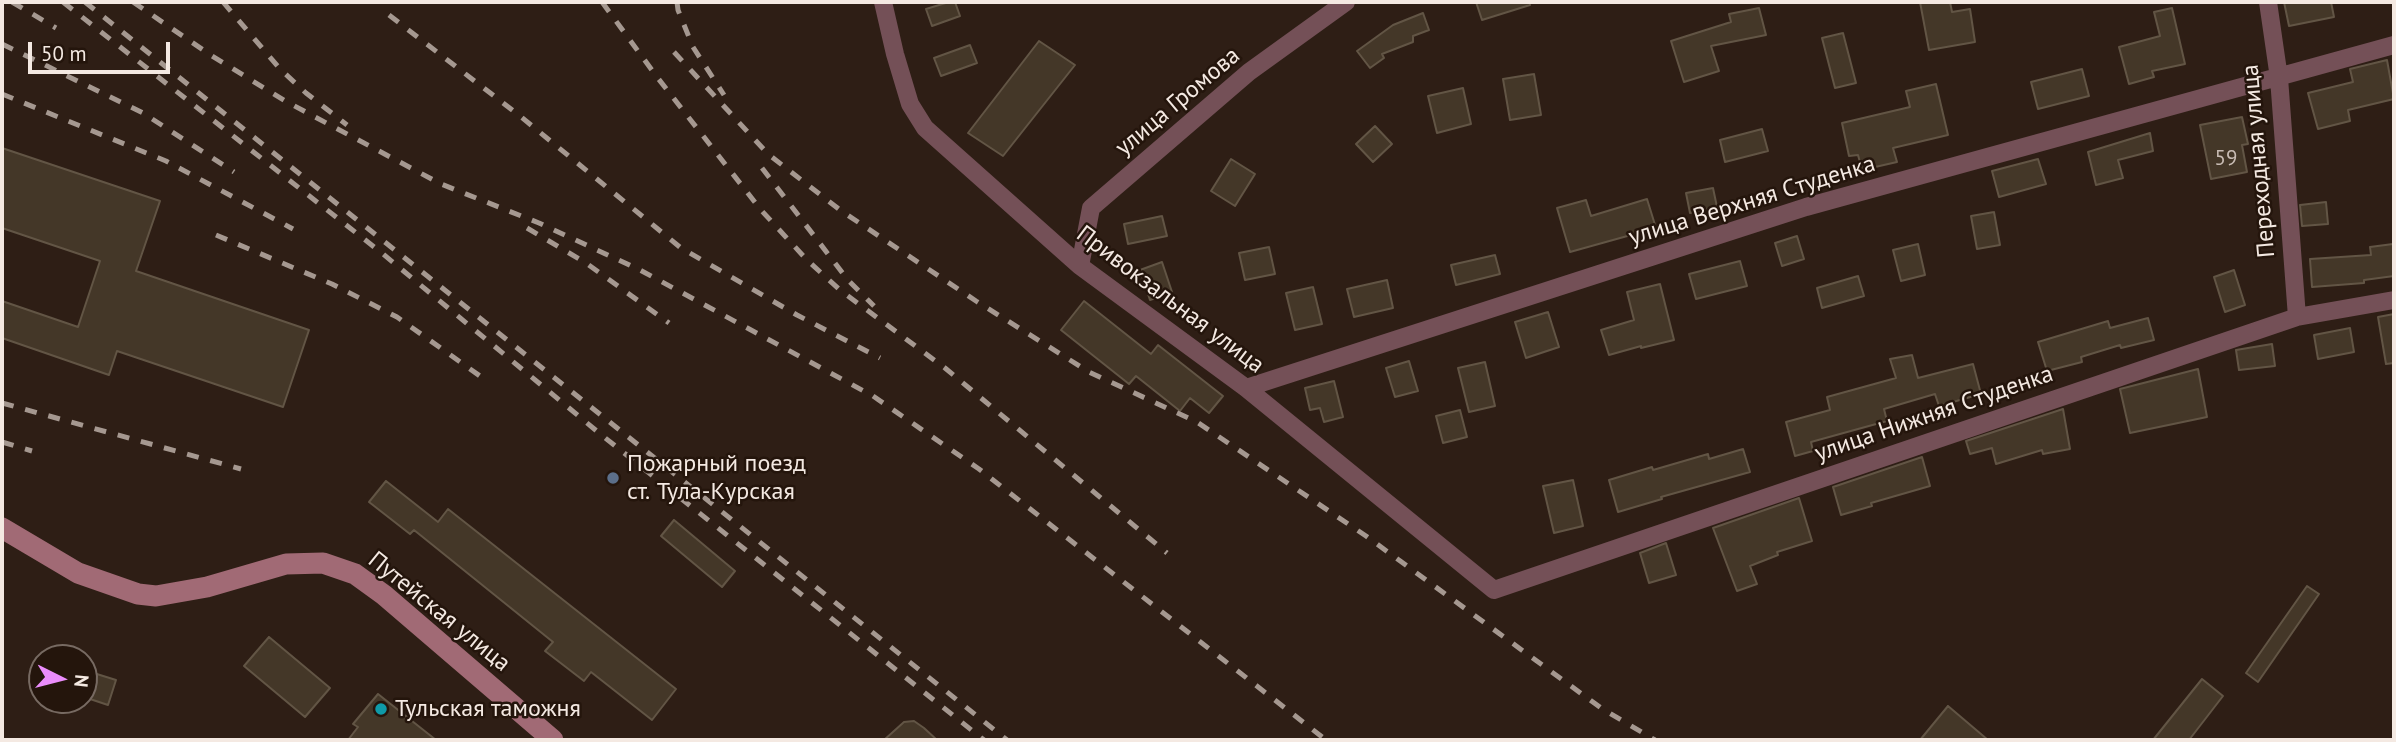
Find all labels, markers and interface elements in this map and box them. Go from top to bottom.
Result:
scale bar [32,28,173,72]
text: 50 m [41,40,87,67]
street label: улица Громова [1110,42,1246,162]
street label: Переходная улица [2236,63,2282,259]
house number: 59 [2215,146,2237,172]
street label: улица Верхняя Cтуденка [1625,150,1879,252]
street label: Привокзальная улица [1070,220,1270,380]
street label: улица Нижняя Cтуденкa [1811,360,2057,468]
place label: Пожарный поезд ст. Тула-Курская [627,450,806,506]
marker: Пожарный поезд ст. Тула-Курская [605,470,621,486]
street label: Путейская улица [362,546,516,678]
north arrow [28,644,98,714]
text: N [69,674,94,688]
place label: Тульская таможня [395,695,581,723]
marker: Тульская таможня [373,701,389,717]

